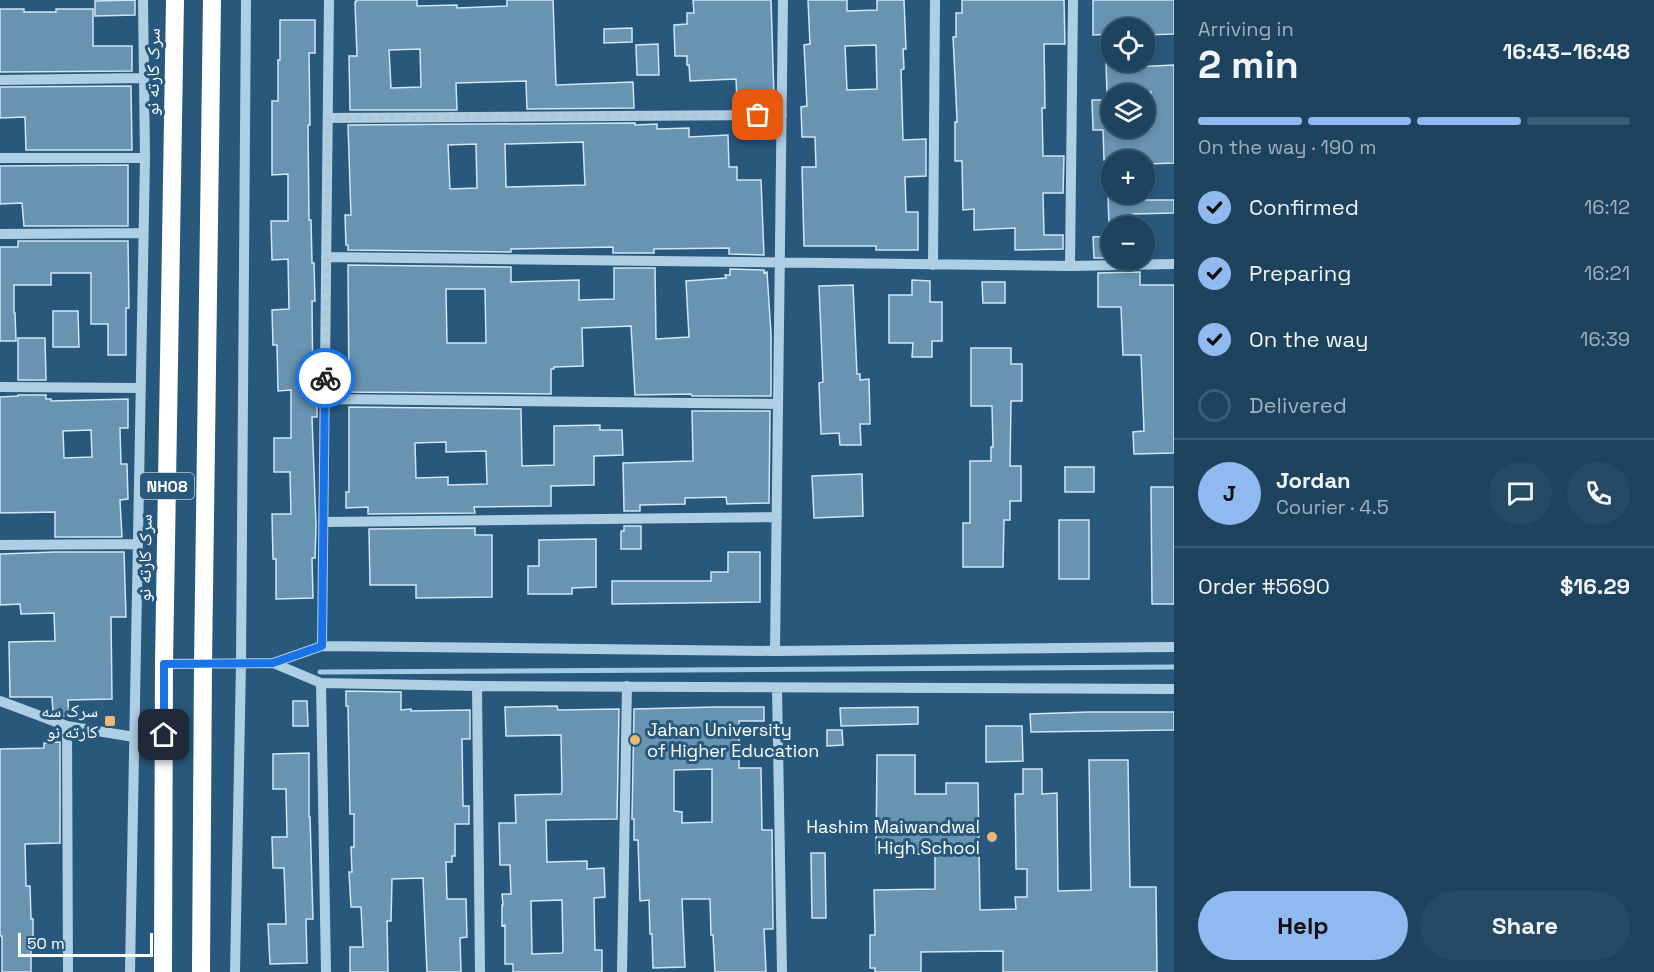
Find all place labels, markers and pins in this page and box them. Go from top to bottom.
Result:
pin [732,89,783,140]
place label: سرک سه کارته نو [41,699,99,743]
pin [138,709,189,760]
marker: سرک سه کارته نو [103,714,117,728]
place label: Jahan University of Higher Education [647,718,819,762]
marker: Jahan University of Higher Education [628,733,642,747]
place label: Hashim Maiwandwal High School [806,815,980,859]
marker: Hashim Maiwandwal High School [985,830,999,844]

